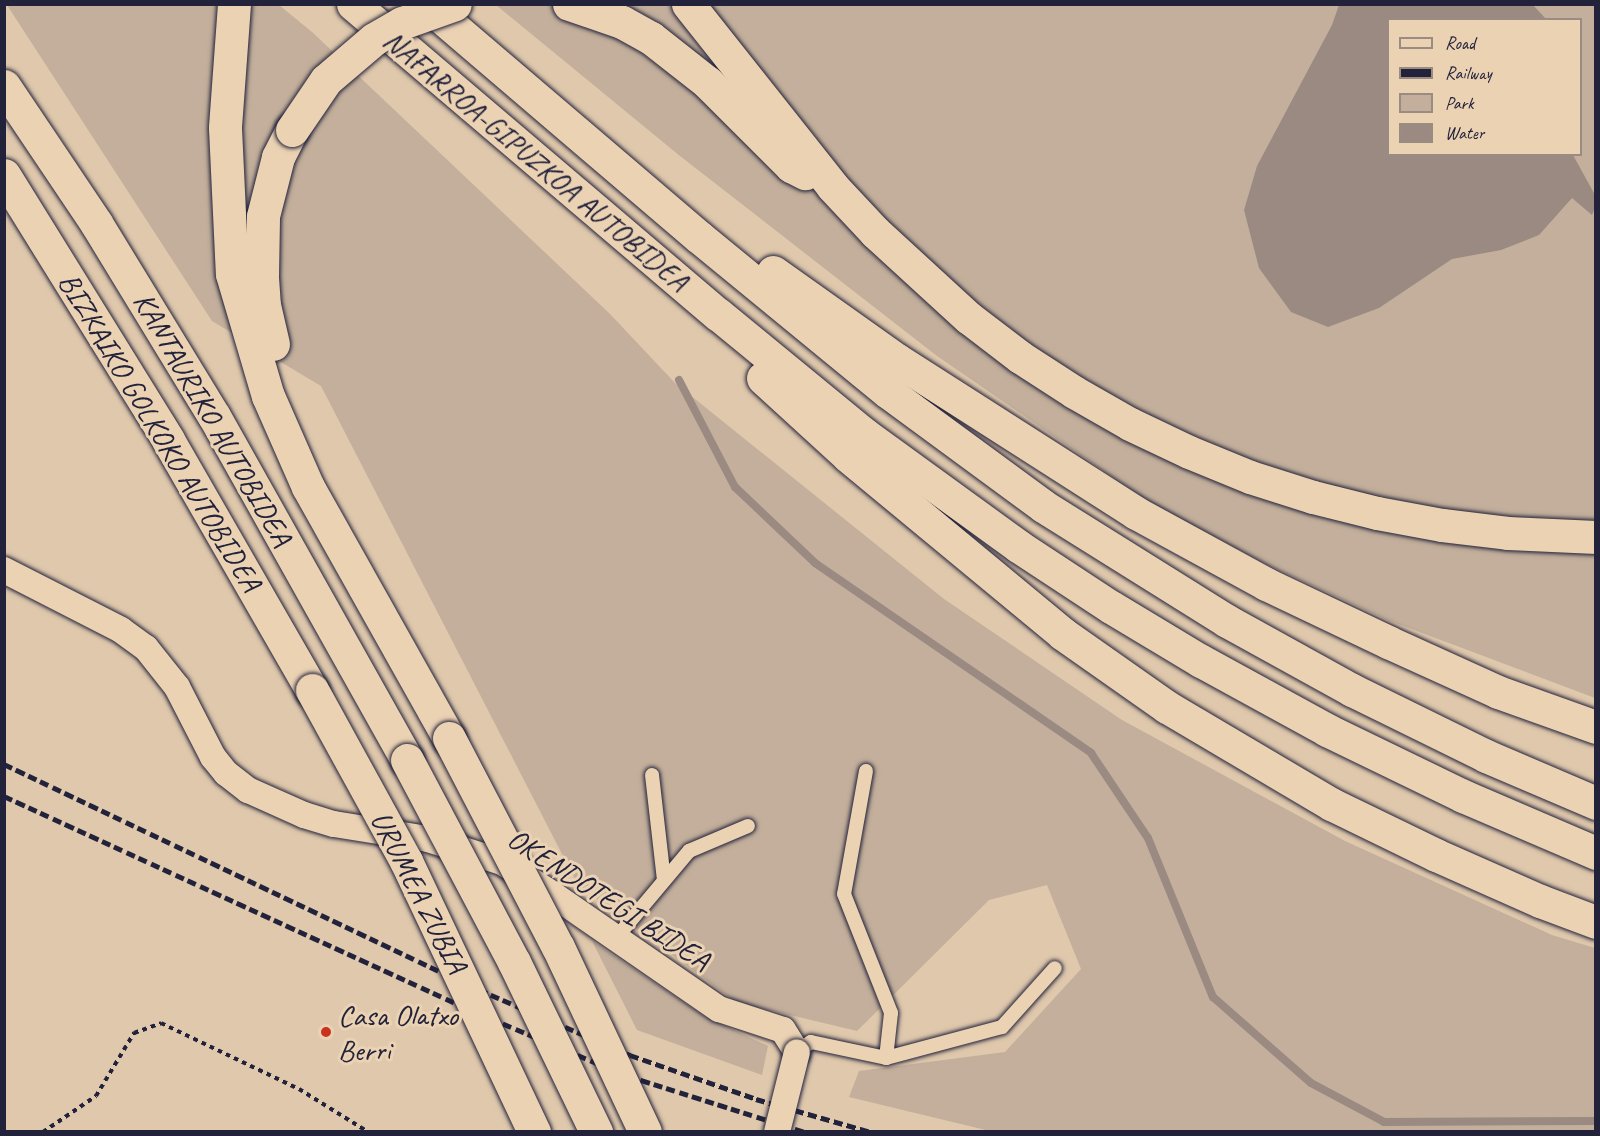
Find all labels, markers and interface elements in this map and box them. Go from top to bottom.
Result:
legend [1387,18,1582,156]
street label: NAFARROA-GIPUZKOA AUTOBIDEA [376,22,696,298]
text: Road [1445,32,1475,54]
text: Railway [1445,62,1492,84]
text: Park [1445,92,1474,114]
text: Water [1445,122,1484,144]
street label: BIZKAIKO GOLKOKO AUTOBIDEA [51,267,269,597]
street label: KANTAURIKO AUTOBIDEA [126,286,300,552]
street label: URUMEA ZUBIA [363,805,475,979]
street label: OKENDOTEGI BIDEA [501,820,717,978]
place label: Casa Olatxo Berri [338,997,459,1068]
marker: Casa Olatxo Berri [319,1025,333,1039]

